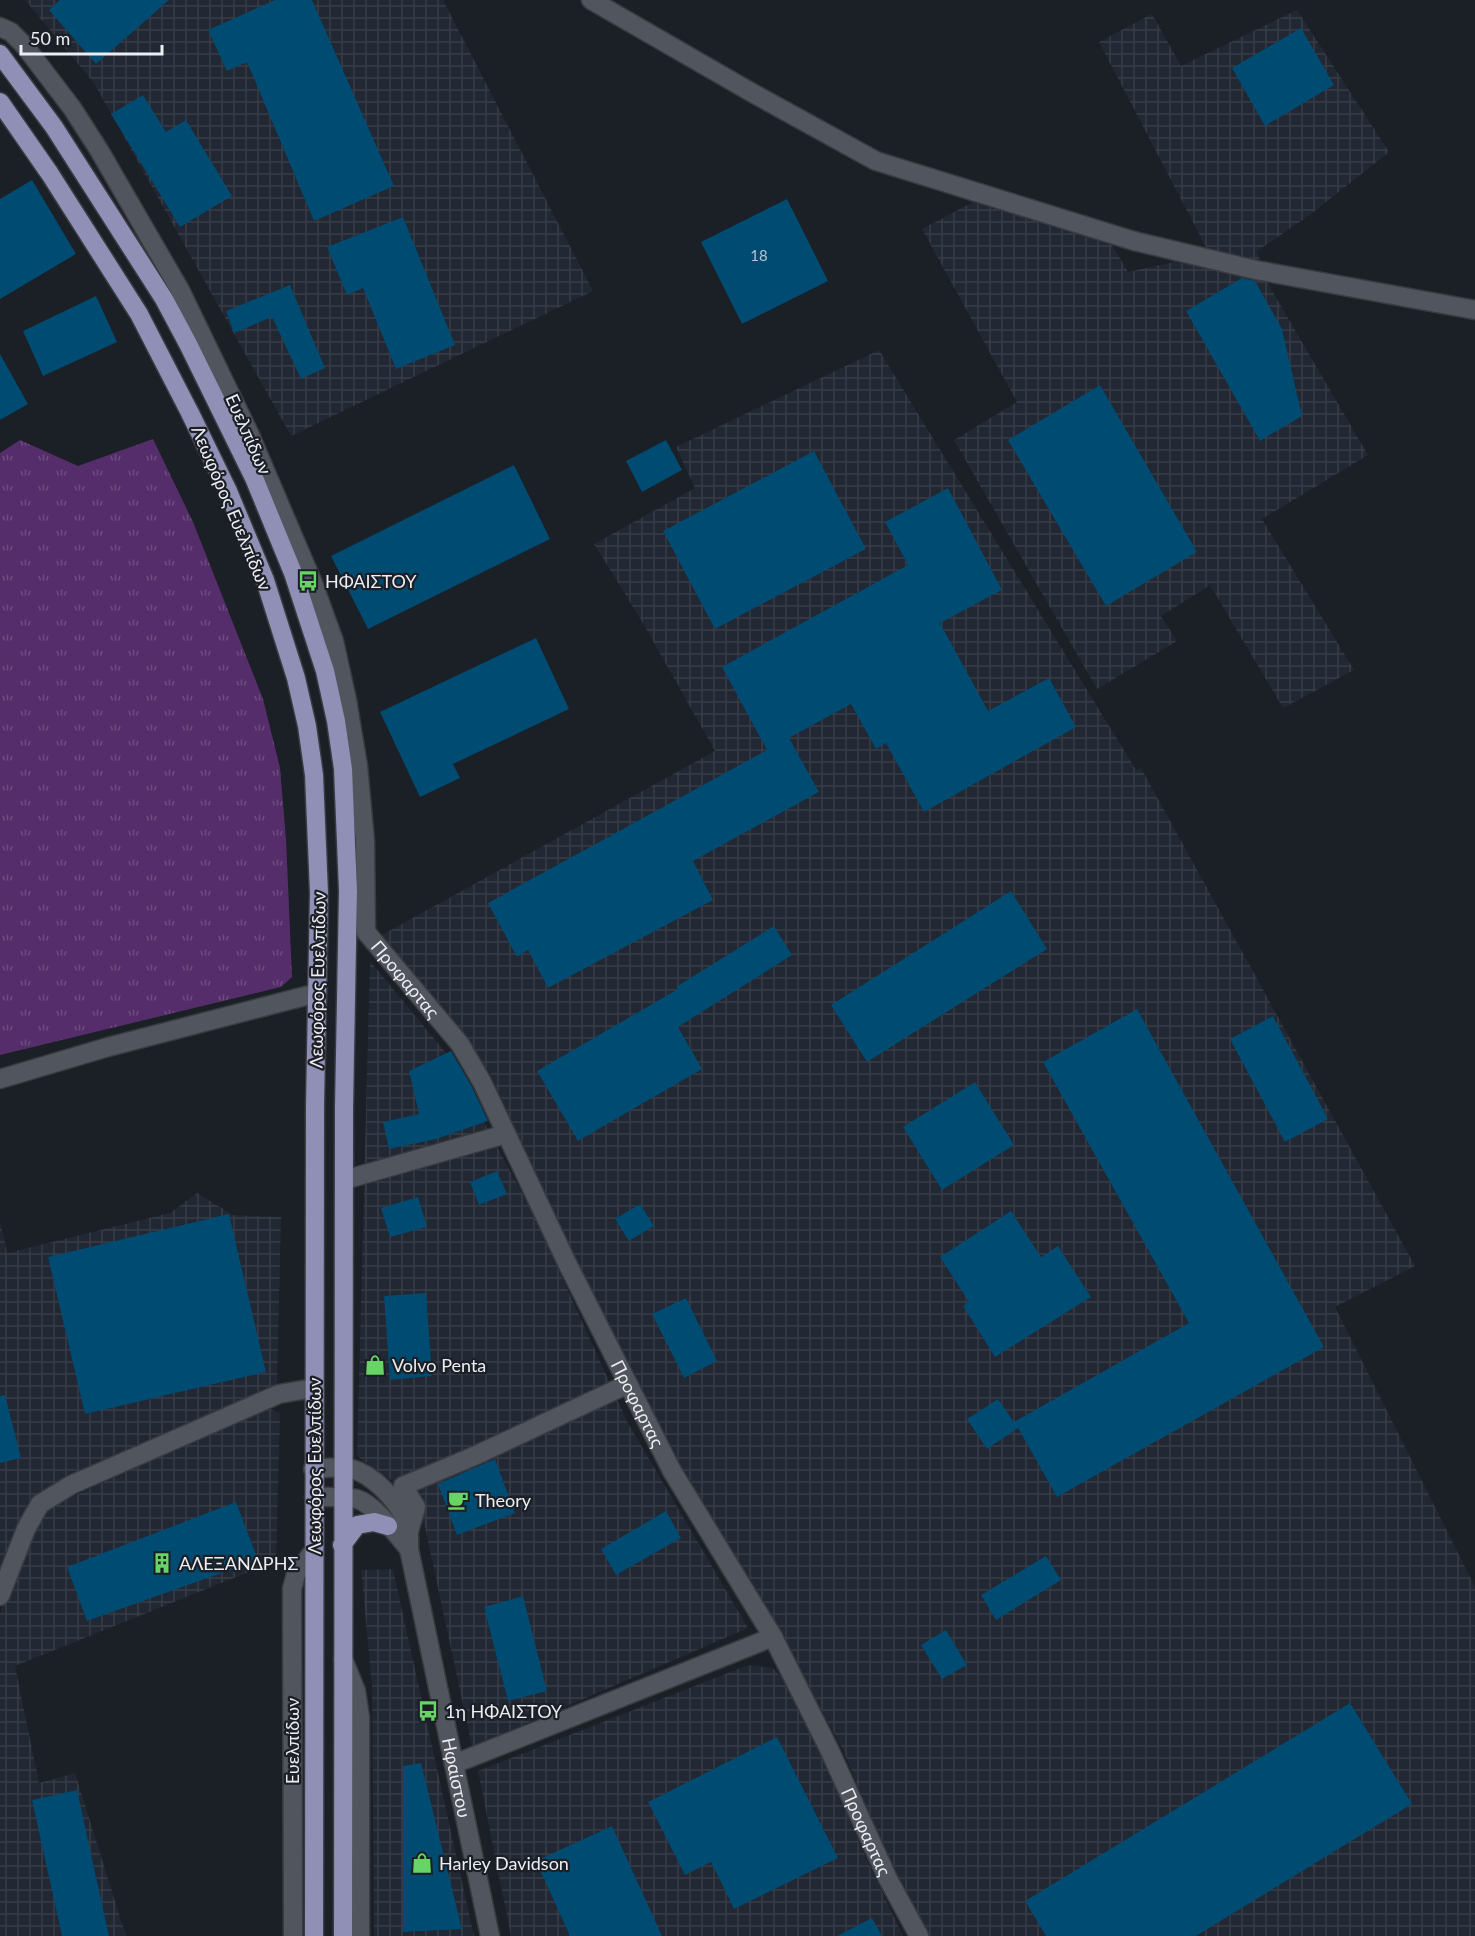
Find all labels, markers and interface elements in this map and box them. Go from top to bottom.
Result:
scale bar [21,18,162,56]
text: 50 m [30,27,70,49]
house number: 18 [750,246,768,264]
street label: Ευελπίδων [221,390,277,478]
street label: Λεωφόρος Ευελπίδων [187,422,277,594]
bus stop icon: ΗΦΑΙΣΤΟΥ [296,569,320,593]
place label: ΗΦΑΙΣΤΟΥ [325,570,417,592]
street label: Λεωφόρος Ευελπίδων [304,891,330,1069]
street label: Προφαρτας [367,936,445,1023]
shop icon: Volvo Penta [363,1353,387,1377]
place label: Volvo Penta [392,1354,486,1376]
street label: Προφαρτας [607,1356,669,1451]
street label: Λεωφόρος Ευελπίδων [303,1378,325,1554]
cafe icon: Theory [446,1488,470,1512]
place label: Theory [475,1489,532,1511]
building icon: ΑΛΕΞΑΝΔΡΗΣ [150,1551,174,1575]
place label: ΑΛΕΞΑΝΔΡΗΣ [179,1552,298,1574]
street label: Ευελπίδων [281,1698,303,1784]
bus stop icon: 1η ΗΦΑΙΣΤΟΥ [416,1699,440,1723]
place label: 1η ΗΦΑΙΣΤΟΥ [445,1700,563,1722]
street label: Ηφαίστου [438,1735,476,1819]
street label: Προφαρτας [837,1784,896,1880]
shop icon: Harley Davidson [410,1851,434,1875]
place label: Harley Davidson [439,1852,569,1874]

